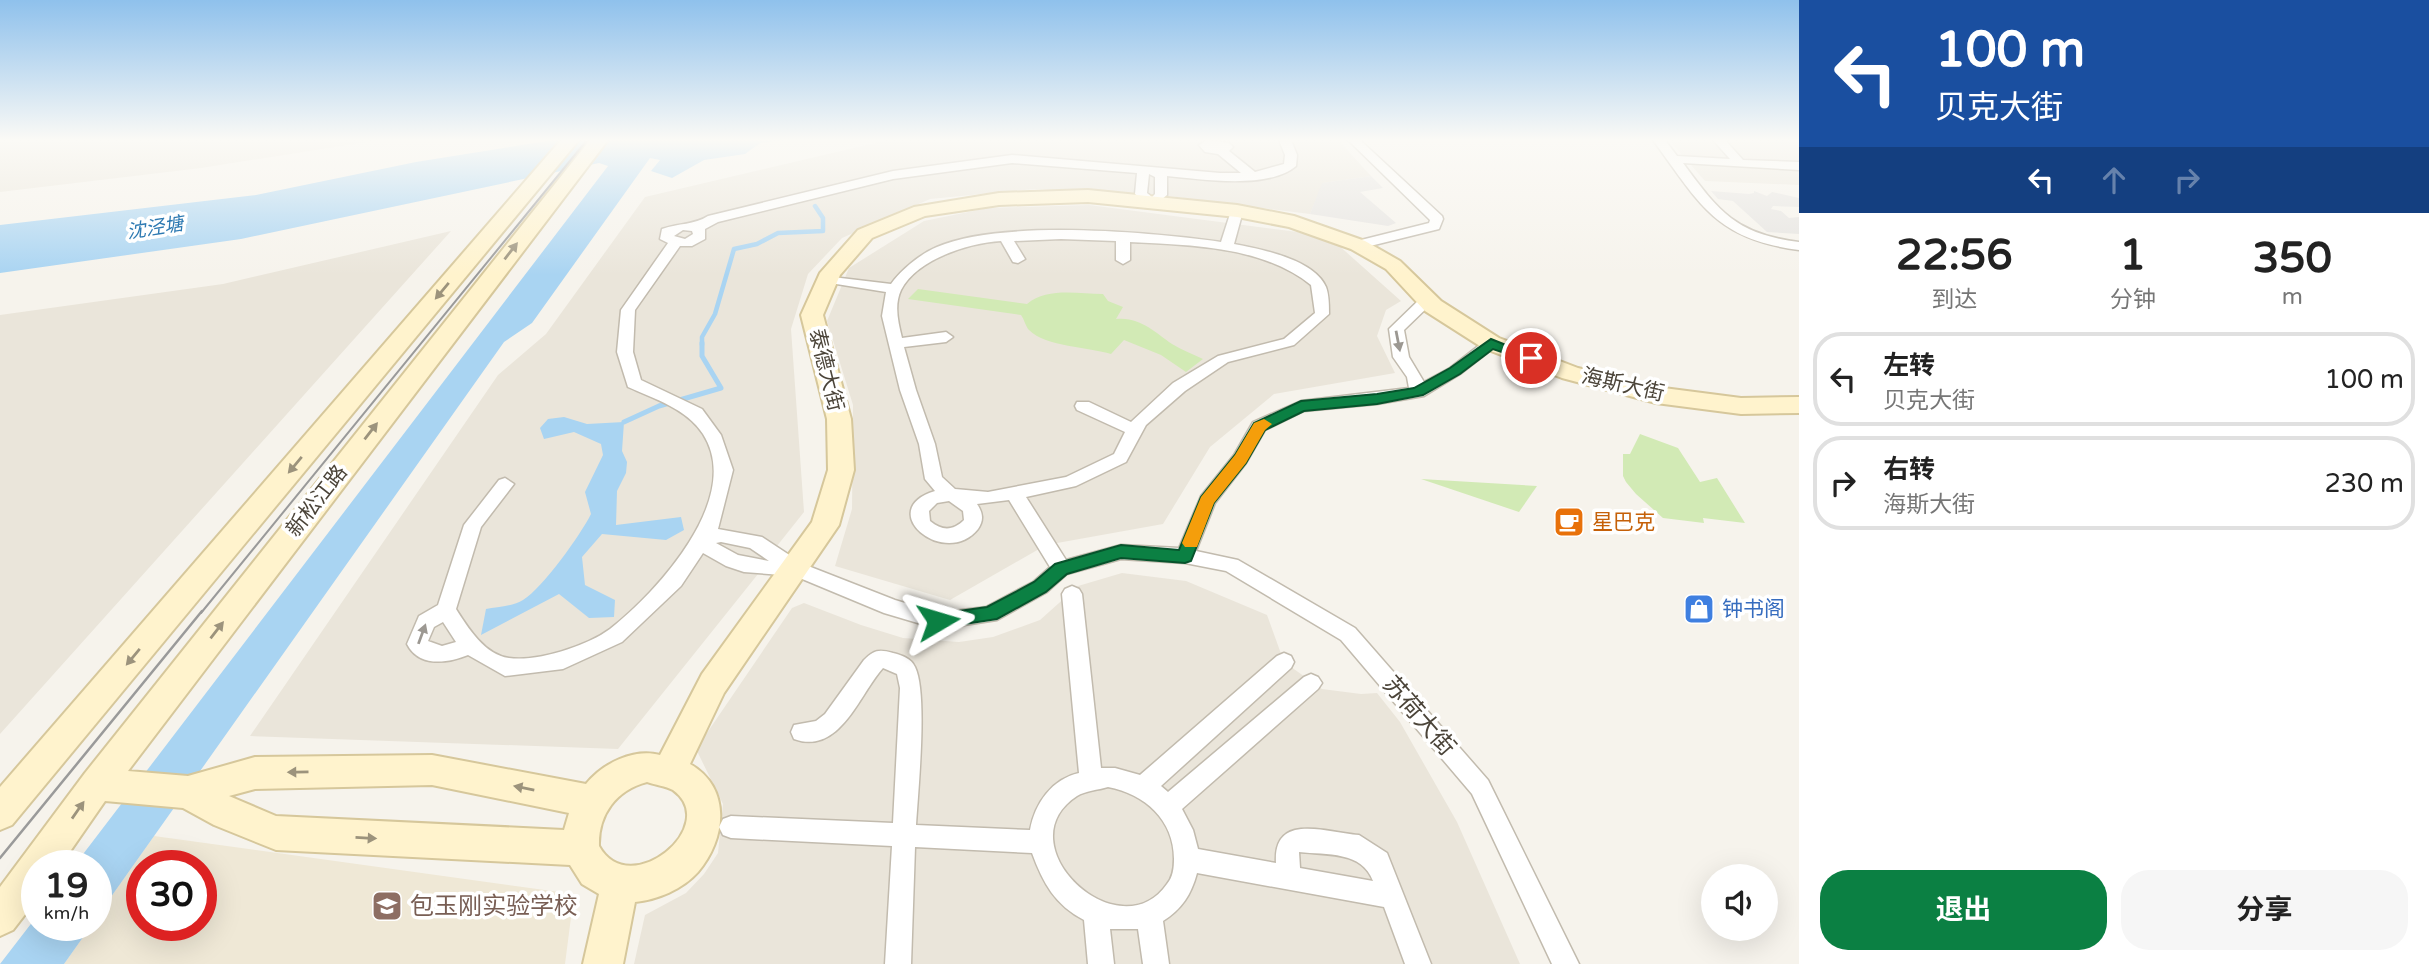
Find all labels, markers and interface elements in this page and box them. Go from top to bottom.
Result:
text: 100 m [1935,21,2085,80]
icon: left [1820,28,1911,119]
text: 贝克大街 [1935,89,2063,127]
icon: left [2022,161,2060,199]
icon: ahead [2095,161,2133,199]
icon: right [2168,161,2206,199]
water label: 沈泾塘 [125,212,188,243]
text: 22:56 [1896,230,2013,281]
text: 1 [2119,230,2146,281]
text: 350 [2253,233,2332,284]
one-way arrow [504,243,519,261]
one-way arrow [434,282,450,300]
text: m [2282,283,2303,311]
text: 到达 [1931,286,1977,314]
text: 分钟 [2110,286,2156,314]
street label: 泰德大街 [804,326,848,414]
pin [1501,328,1561,388]
one-way arrow [1393,330,1404,352]
icon: arrive [1512,339,1550,377]
text: 左转 [1883,350,1935,381]
icon: left [1824,360,1862,398]
street label: 海斯大街 [1579,363,1667,407]
text: 100 m [2324,364,2404,395]
text: 贝克大街 [1883,387,1975,415]
one-way arrow [364,422,378,440]
text: 右转 [1883,454,1935,485]
one-way arrow [288,456,303,473]
street label: 新松江路 [281,460,353,542]
icon: right [1824,464,1862,502]
text: 230 m [2324,468,2404,499]
text: 海斯大街 [1883,491,1975,519]
cafe icon: 星巴克 [1552,505,1586,539]
place label: 星巴克 [1592,510,1655,535]
position arrow [901,584,975,658]
shop icon: 钟书阁 [1682,592,1716,626]
place label: 钟书阁 [1722,597,1785,622]
one-way arrow [209,621,223,639]
one-way arrow [417,623,428,644]
one-way arrow [125,648,140,666]
street label: 苏荷大街 [1377,670,1461,762]
one-way arrow [287,767,309,778]
one-way arrow [513,782,535,793]
one-way arrow [71,801,85,819]
one-way arrow [356,833,378,844]
speed limit sign: 30 [126,850,217,941]
map controls [1701,864,1778,941]
button: sound [1701,864,1778,941]
text: 19 [45,865,88,907]
button: 退出 [1820,870,2107,950]
button: 分享 [2121,870,2408,950]
school or university icon: 包玉刚实验学校 [370,889,404,923]
place label: 包玉刚实验学校 [410,892,578,921]
text: km/h [44,902,89,924]

